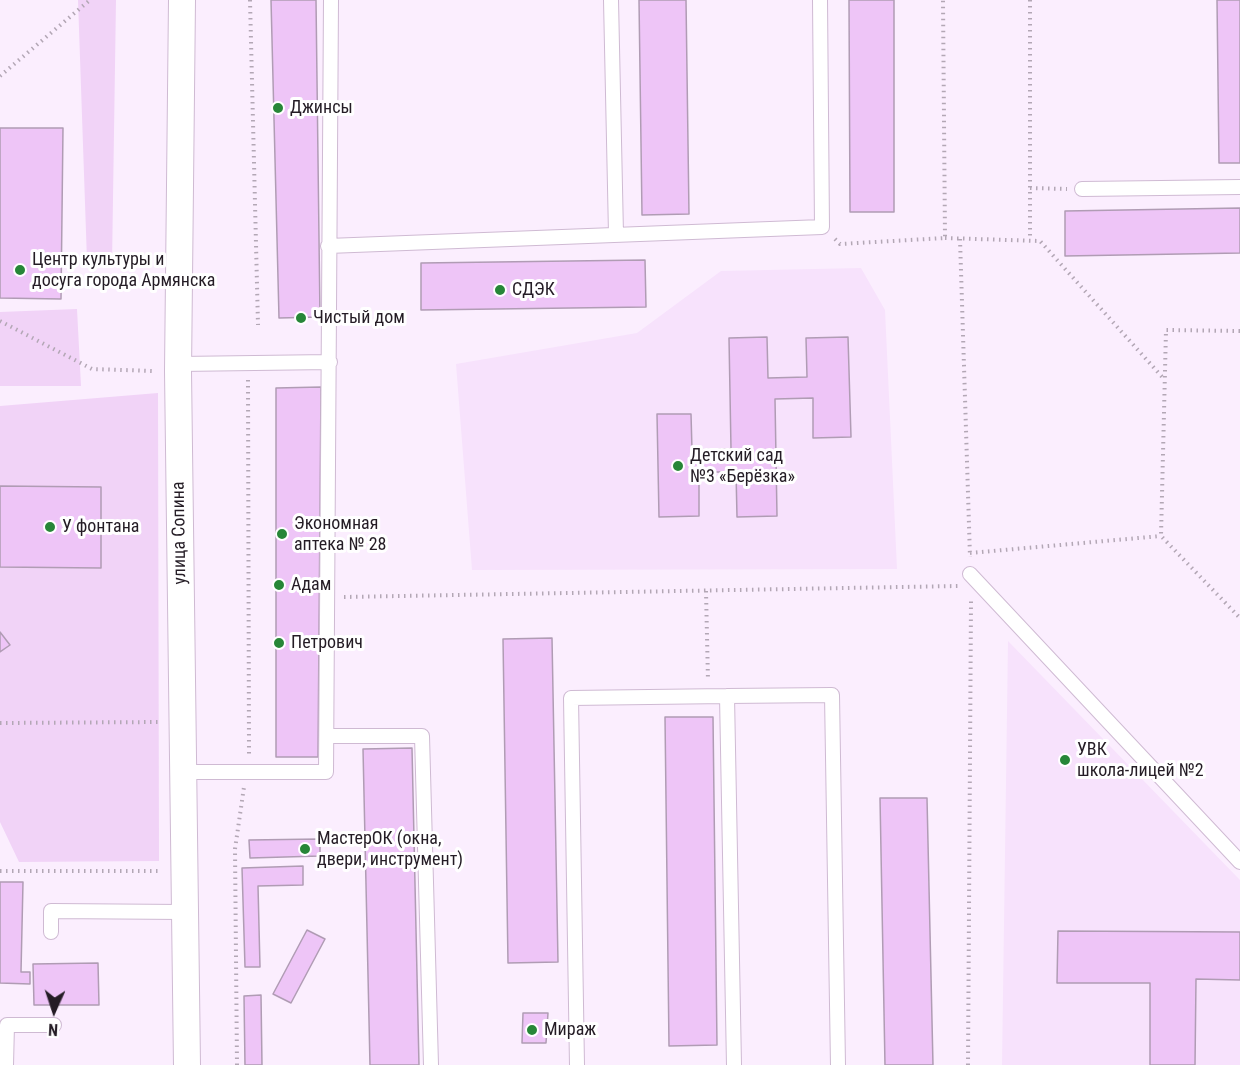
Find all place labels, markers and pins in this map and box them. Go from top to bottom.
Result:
place label: Джинсы [290,97,353,119]
marker: Джинсы [271,101,285,115]
place label: Центр культуры и досуга города Армянска [32,249,215,292]
marker: Центр культуры и досуга города Армянска [13,263,27,277]
place label: СДЭК [512,279,555,301]
marker: СДЭК [493,283,507,297]
place label: Чистый дом [313,307,405,329]
marker: Чистый дом [294,311,308,325]
place label: Детский сад №3 «Берёзка» [690,445,795,488]
marker: Детский сад №3 «Берёзка» [671,459,685,473]
place label: Экономная аптека № 28 [294,513,386,556]
place label: У фонтана [62,516,139,538]
marker: У фонтана [43,520,57,534]
marker: Экономная аптека № 28 [275,527,289,541]
place label: Адам [291,574,331,596]
marker: Адам [272,578,286,592]
place label: Петрович [291,632,363,654]
marker: Петрович [272,636,286,650]
place label: УВК школа-лицей №2 [1077,739,1204,782]
marker: УВК школа-лицей №2 [1058,753,1072,767]
place label: МастерОК (окна, двери, инструмент) [317,828,463,870]
marker: МастерОК (окна, двери, инструмент) [298,842,312,856]
place label: Мираж [544,1019,596,1041]
marker: Мираж [525,1023,539,1037]

